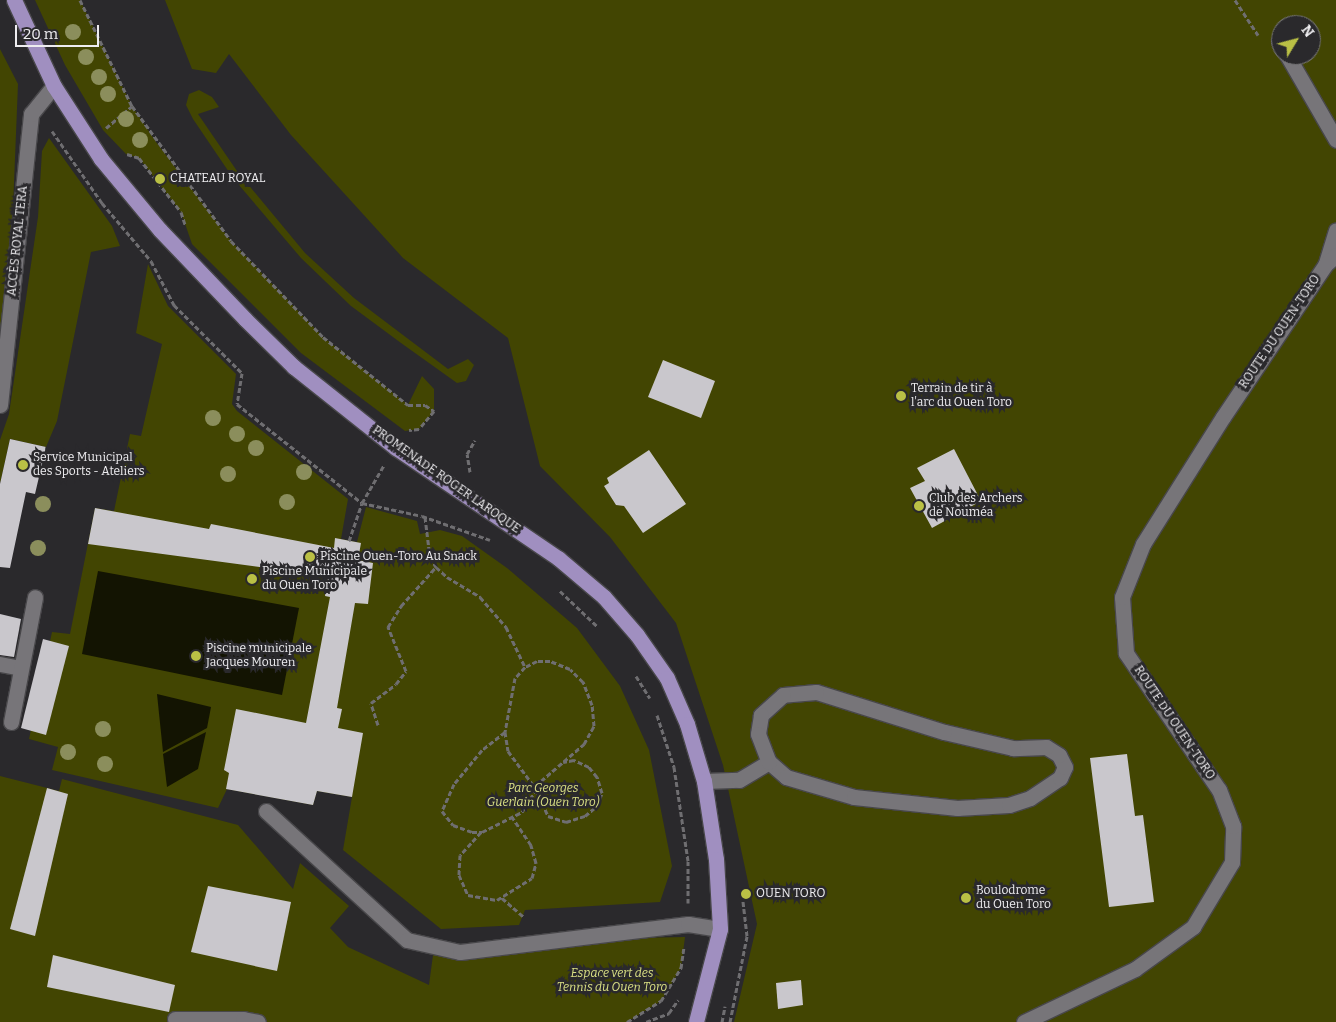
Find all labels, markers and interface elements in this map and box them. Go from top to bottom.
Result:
scale bar [18,15,101,47]
north arrow [1271,15,1321,65]
text: N [1298,22,1318,41]
text: 20 m [23,25,58,43]
place label: CHATEAU ROYAL [170,172,265,186]
marker: CHATEAU ROYAL [154,173,166,185]
street label: ACCÈS ROYAL TERA [5,185,31,297]
street label: ROUTE DU OUEN-TORO [1237,272,1323,392]
place label: Terrain de tir à l'arc du Ouen Toro [911,382,1012,410]
marker: Terrain de tir à l'arc du Ouen Toro [895,390,907,402]
street label: PROMENADE ROGER LAROQUE [369,423,523,537]
place label: Service Municipal des Sports - Ateliers [33,451,145,479]
marker: Service Municipal des Sports - Ateliers [17,459,29,471]
place label: Club des Archers de Nouméa [929,492,1023,520]
marker: Club des Archers de Nouméa [913,500,925,512]
place label: Piscine Ouen-Toro Au Snack [320,550,477,564]
marker: Piscine Ouen-Toro Au Snack [304,551,316,563]
place label: Piscine Municipale du Ouen Toro [262,565,367,593]
marker: Piscine Municipale du Ouen Toro [246,573,258,585]
place label: Piscine municipale Jacques Mouren [206,642,312,670]
marker: Piscine municipale Jacques Mouren [190,650,202,662]
street label: ROUTE DU OUEN-TORO [1131,663,1217,783]
park label: Parc Georges Guerlain (Ouen Toro) [487,782,599,810]
place label: Boulodrome du Ouen Toro [976,884,1051,912]
place label: OUEN TORO [756,887,825,901]
marker: OUEN TORO [740,888,752,900]
marker: Boulodrome du Ouen Toro [960,892,972,904]
park label: Espace vert des Tennis du Ouen Toro [557,967,667,995]

